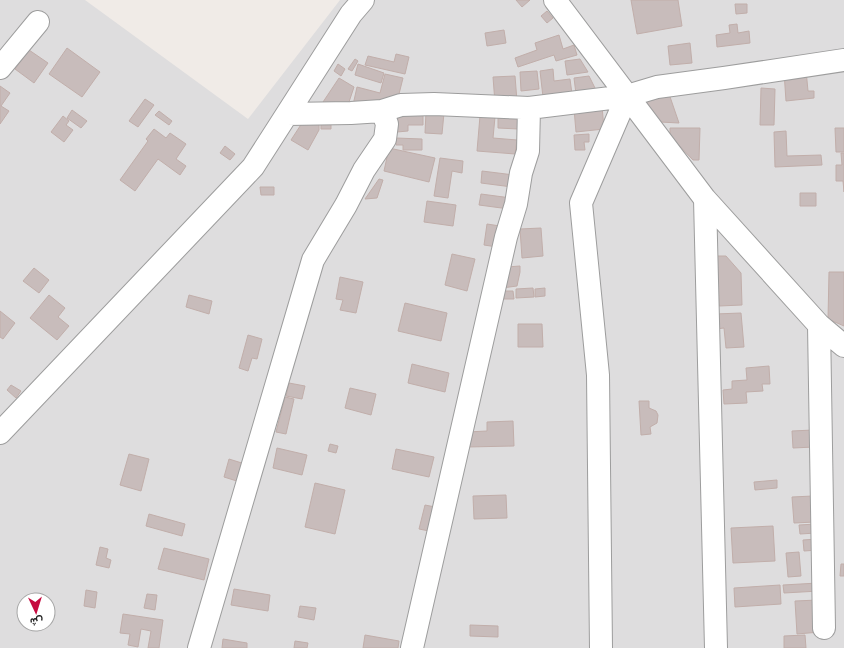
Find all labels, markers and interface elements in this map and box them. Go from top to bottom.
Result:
north arrow [16,592,56,632]
text: ش [30,615,44,630]

